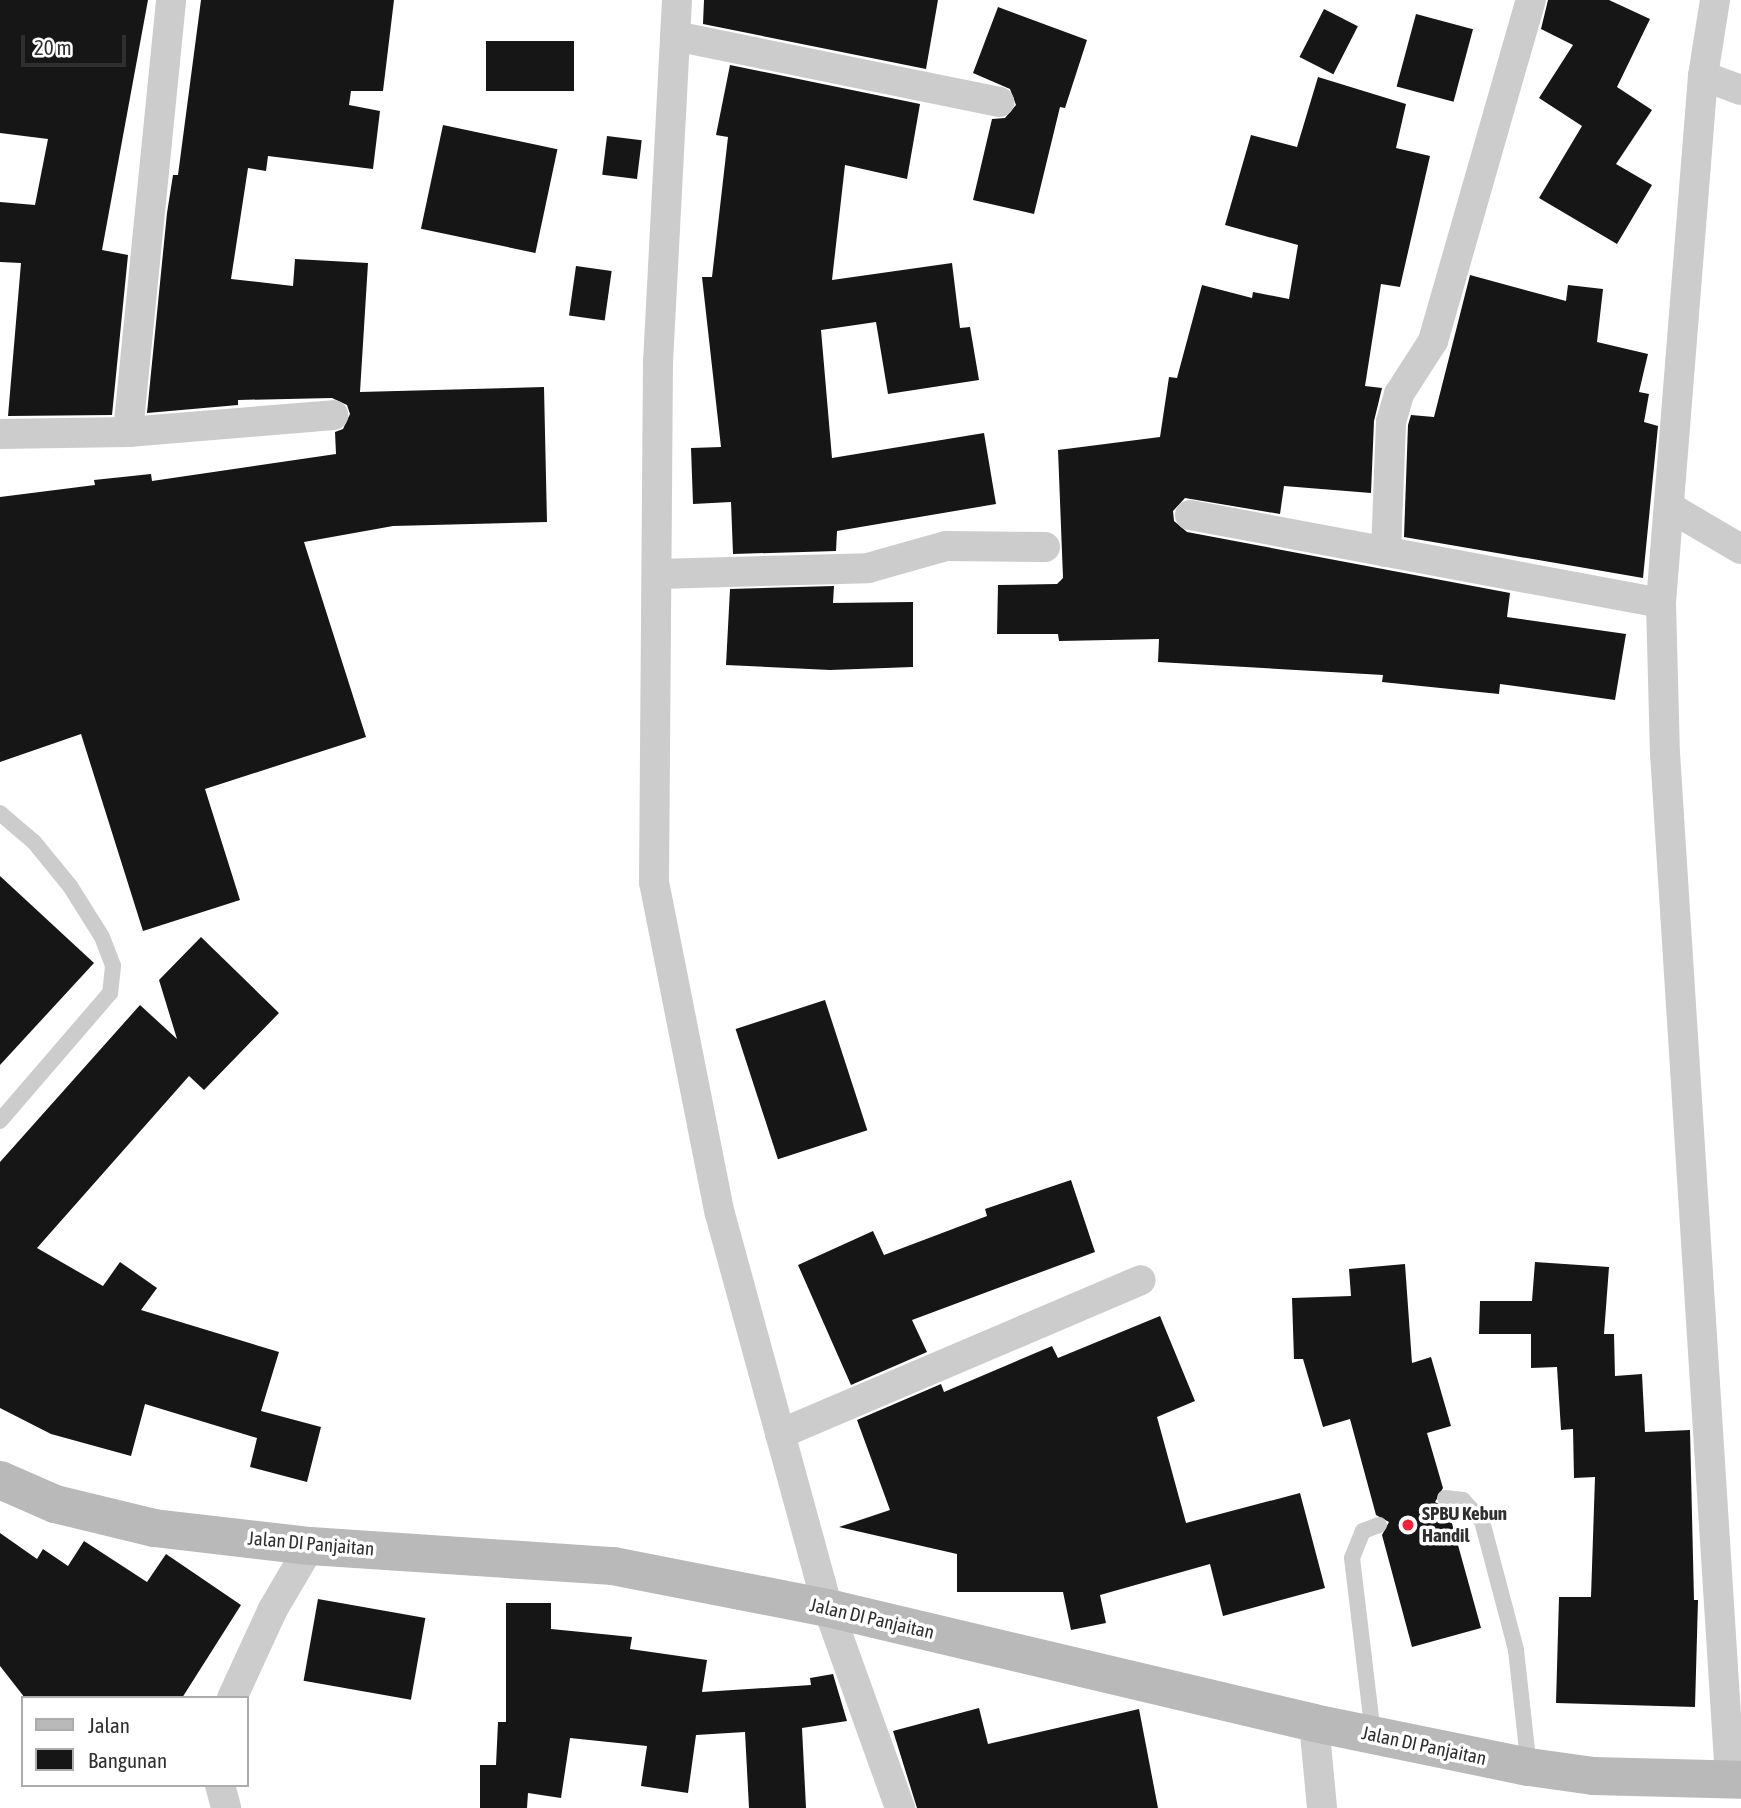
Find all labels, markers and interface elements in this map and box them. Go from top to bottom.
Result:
scale bar [24,21,130,65]
text: 20 m [34,35,72,59]
place label: SPBU Kebun Handil [1422,1503,1507,1547]
marker: SPBU Kebun Handil [1400,1517,1416,1533]
street label: Jalan DI Panjaitan [247,1527,375,1561]
street label: Jalan DI Panjaitan [808,1594,936,1644]
legend [21,1696,248,1787]
text: Jalan [88,1713,130,1737]
street label: Jalan DI Panjaitan [1360,1722,1488,1770]
text: Bangunan [88,1748,167,1772]

